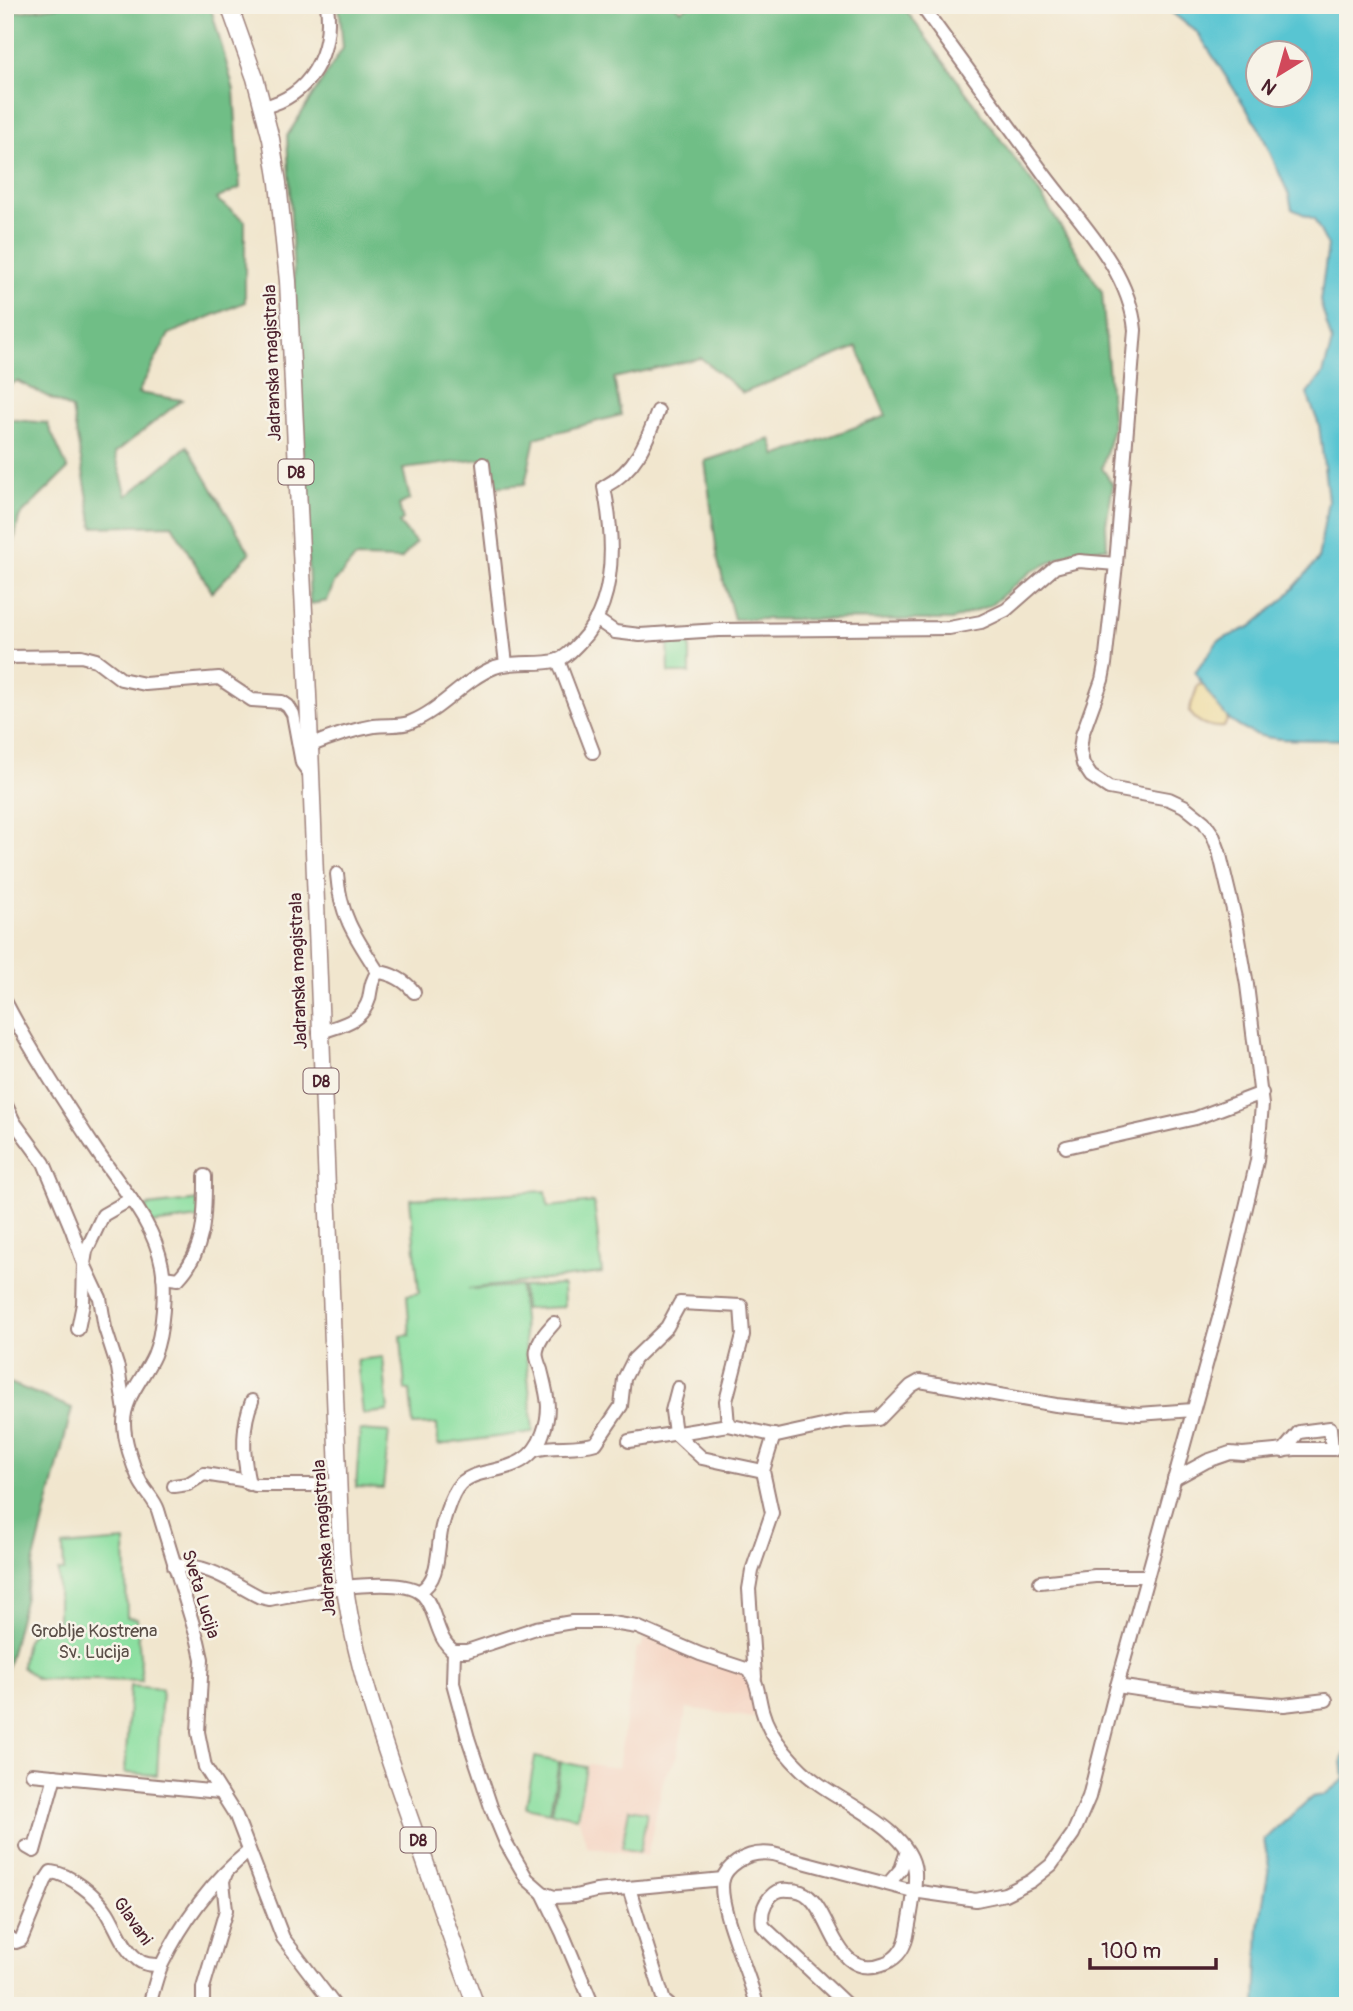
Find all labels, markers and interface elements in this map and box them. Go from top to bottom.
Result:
north arrow [1244,38,1314,108]
text: N [1257,73,1282,100]
street label: Jadranska magistrala [258,284,287,442]
road number: D8 [278,460,314,485]
street label: Jadranska magistrala [284,892,313,1050]
road number: D8 [304,1068,338,1093]
street label: Jadranska magistrala [308,1459,341,1617]
street label: Sveta Lucija [176,1547,225,1641]
park label: Groblje Kostrena Sv. Lucija [31,1620,157,1664]
road number: D8 [400,1828,436,1852]
street label: Glavani [108,1893,157,1950]
scale bar [1090,1927,1216,1971]
text: 100 m [1101,1938,1161,1965]

